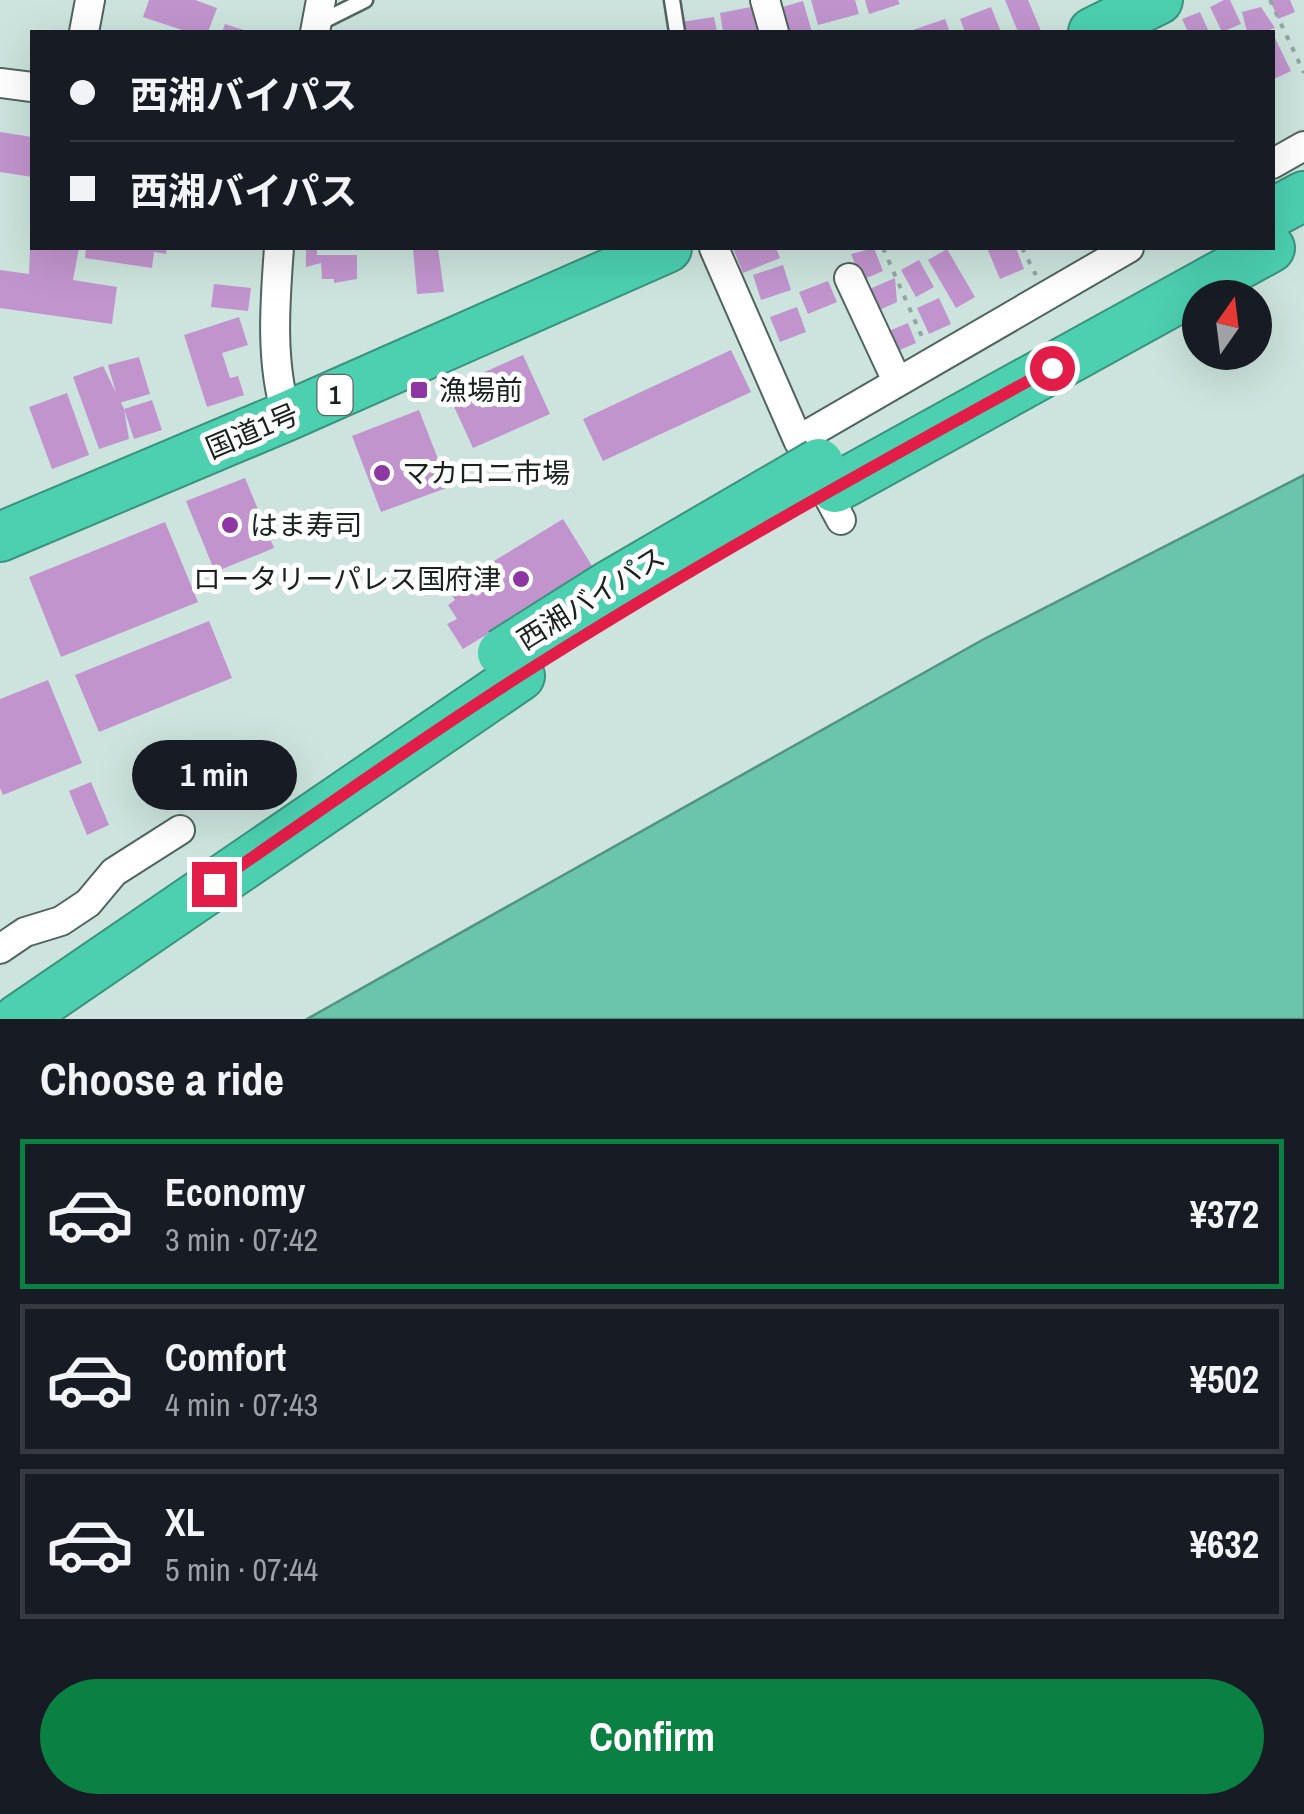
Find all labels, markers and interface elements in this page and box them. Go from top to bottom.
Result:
text: 西湘バイパス [130,70,357,121]
text: 西湘バイパス [130,166,357,217]
north arrow [1182,280,1272,370]
map controls [1182,280,1272,370]
route start [1030,346,1075,391]
place label: 漁場前 [439,371,523,409]
road number: 1 [318,375,352,415]
marker: 漁場前 [408,379,430,401]
street label: 国道1号 [200,395,304,467]
place label: マカロニ市場 [402,454,570,492]
marker: マカロニ市場 [371,462,393,484]
place label: はま寿司 [250,506,362,544]
marker: はま寿司 [219,514,241,536]
street label: 西湘バイパス [510,538,672,658]
place label: ロータリーパレス国府津 [193,560,501,598]
marker: ロータリーパレス国府津 [510,568,532,590]
callout: 1 min [132,739,296,809]
text: 1 min [180,753,249,796]
route end [192,862,237,907]
text: Choose a ride [40,1048,284,1109]
text: Economy [165,1167,305,1218]
icon: car [45,1169,135,1259]
text: ¥372 [1190,1189,1259,1240]
text: 3 min · 07:42 [165,1218,318,1261]
text: Comfort [165,1332,286,1383]
icon: car [45,1334,135,1424]
text: ¥502 [1190,1354,1259,1405]
text: 4 min · 07:43 [165,1383,318,1426]
text: XL [165,1497,205,1548]
icon: car [45,1499,135,1589]
text: ¥632 [1190,1519,1259,1570]
text: 5 min · 07:44 [165,1548,318,1591]
button: Confirm [40,1679,1264,1794]

